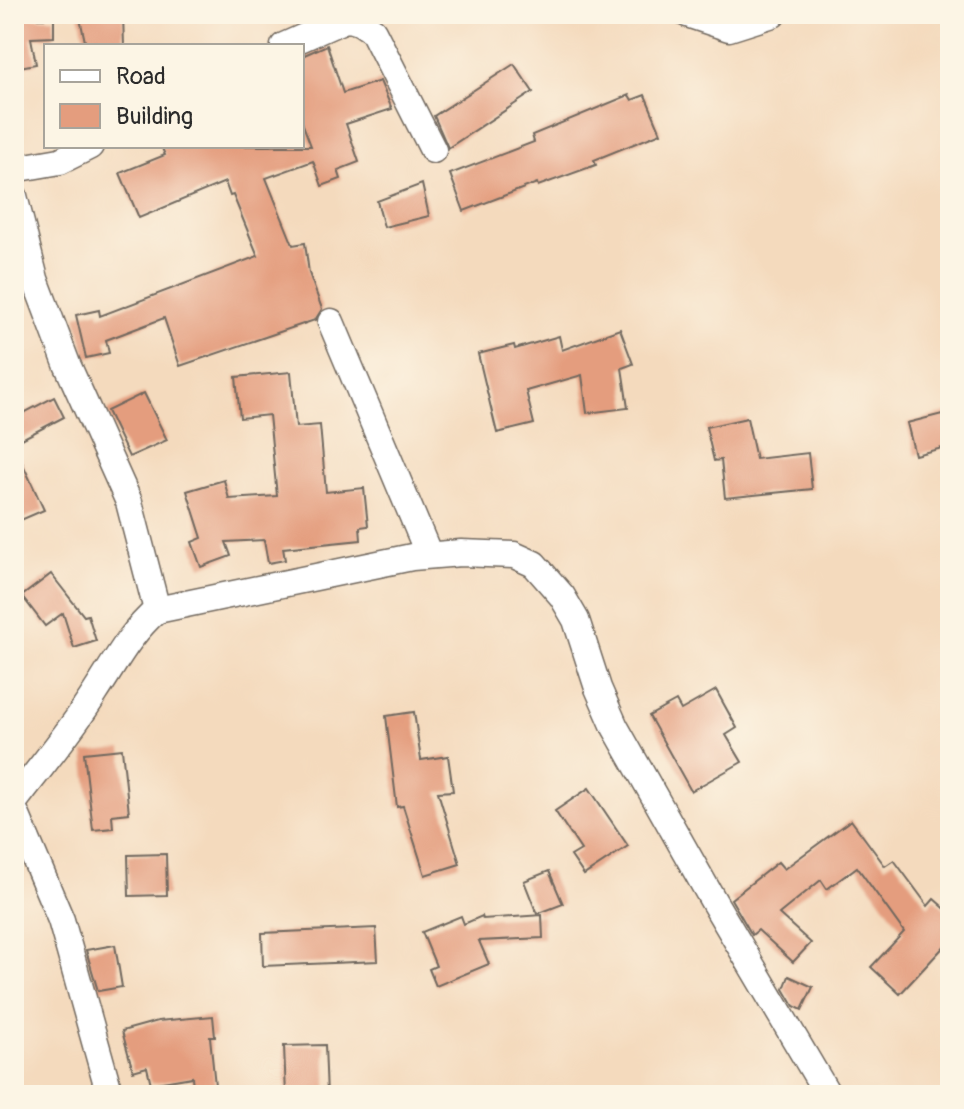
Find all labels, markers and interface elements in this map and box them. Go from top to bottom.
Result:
legend [44,44,304,148]
text: Road [116,62,166,91]
text: Building [116,102,193,131]

